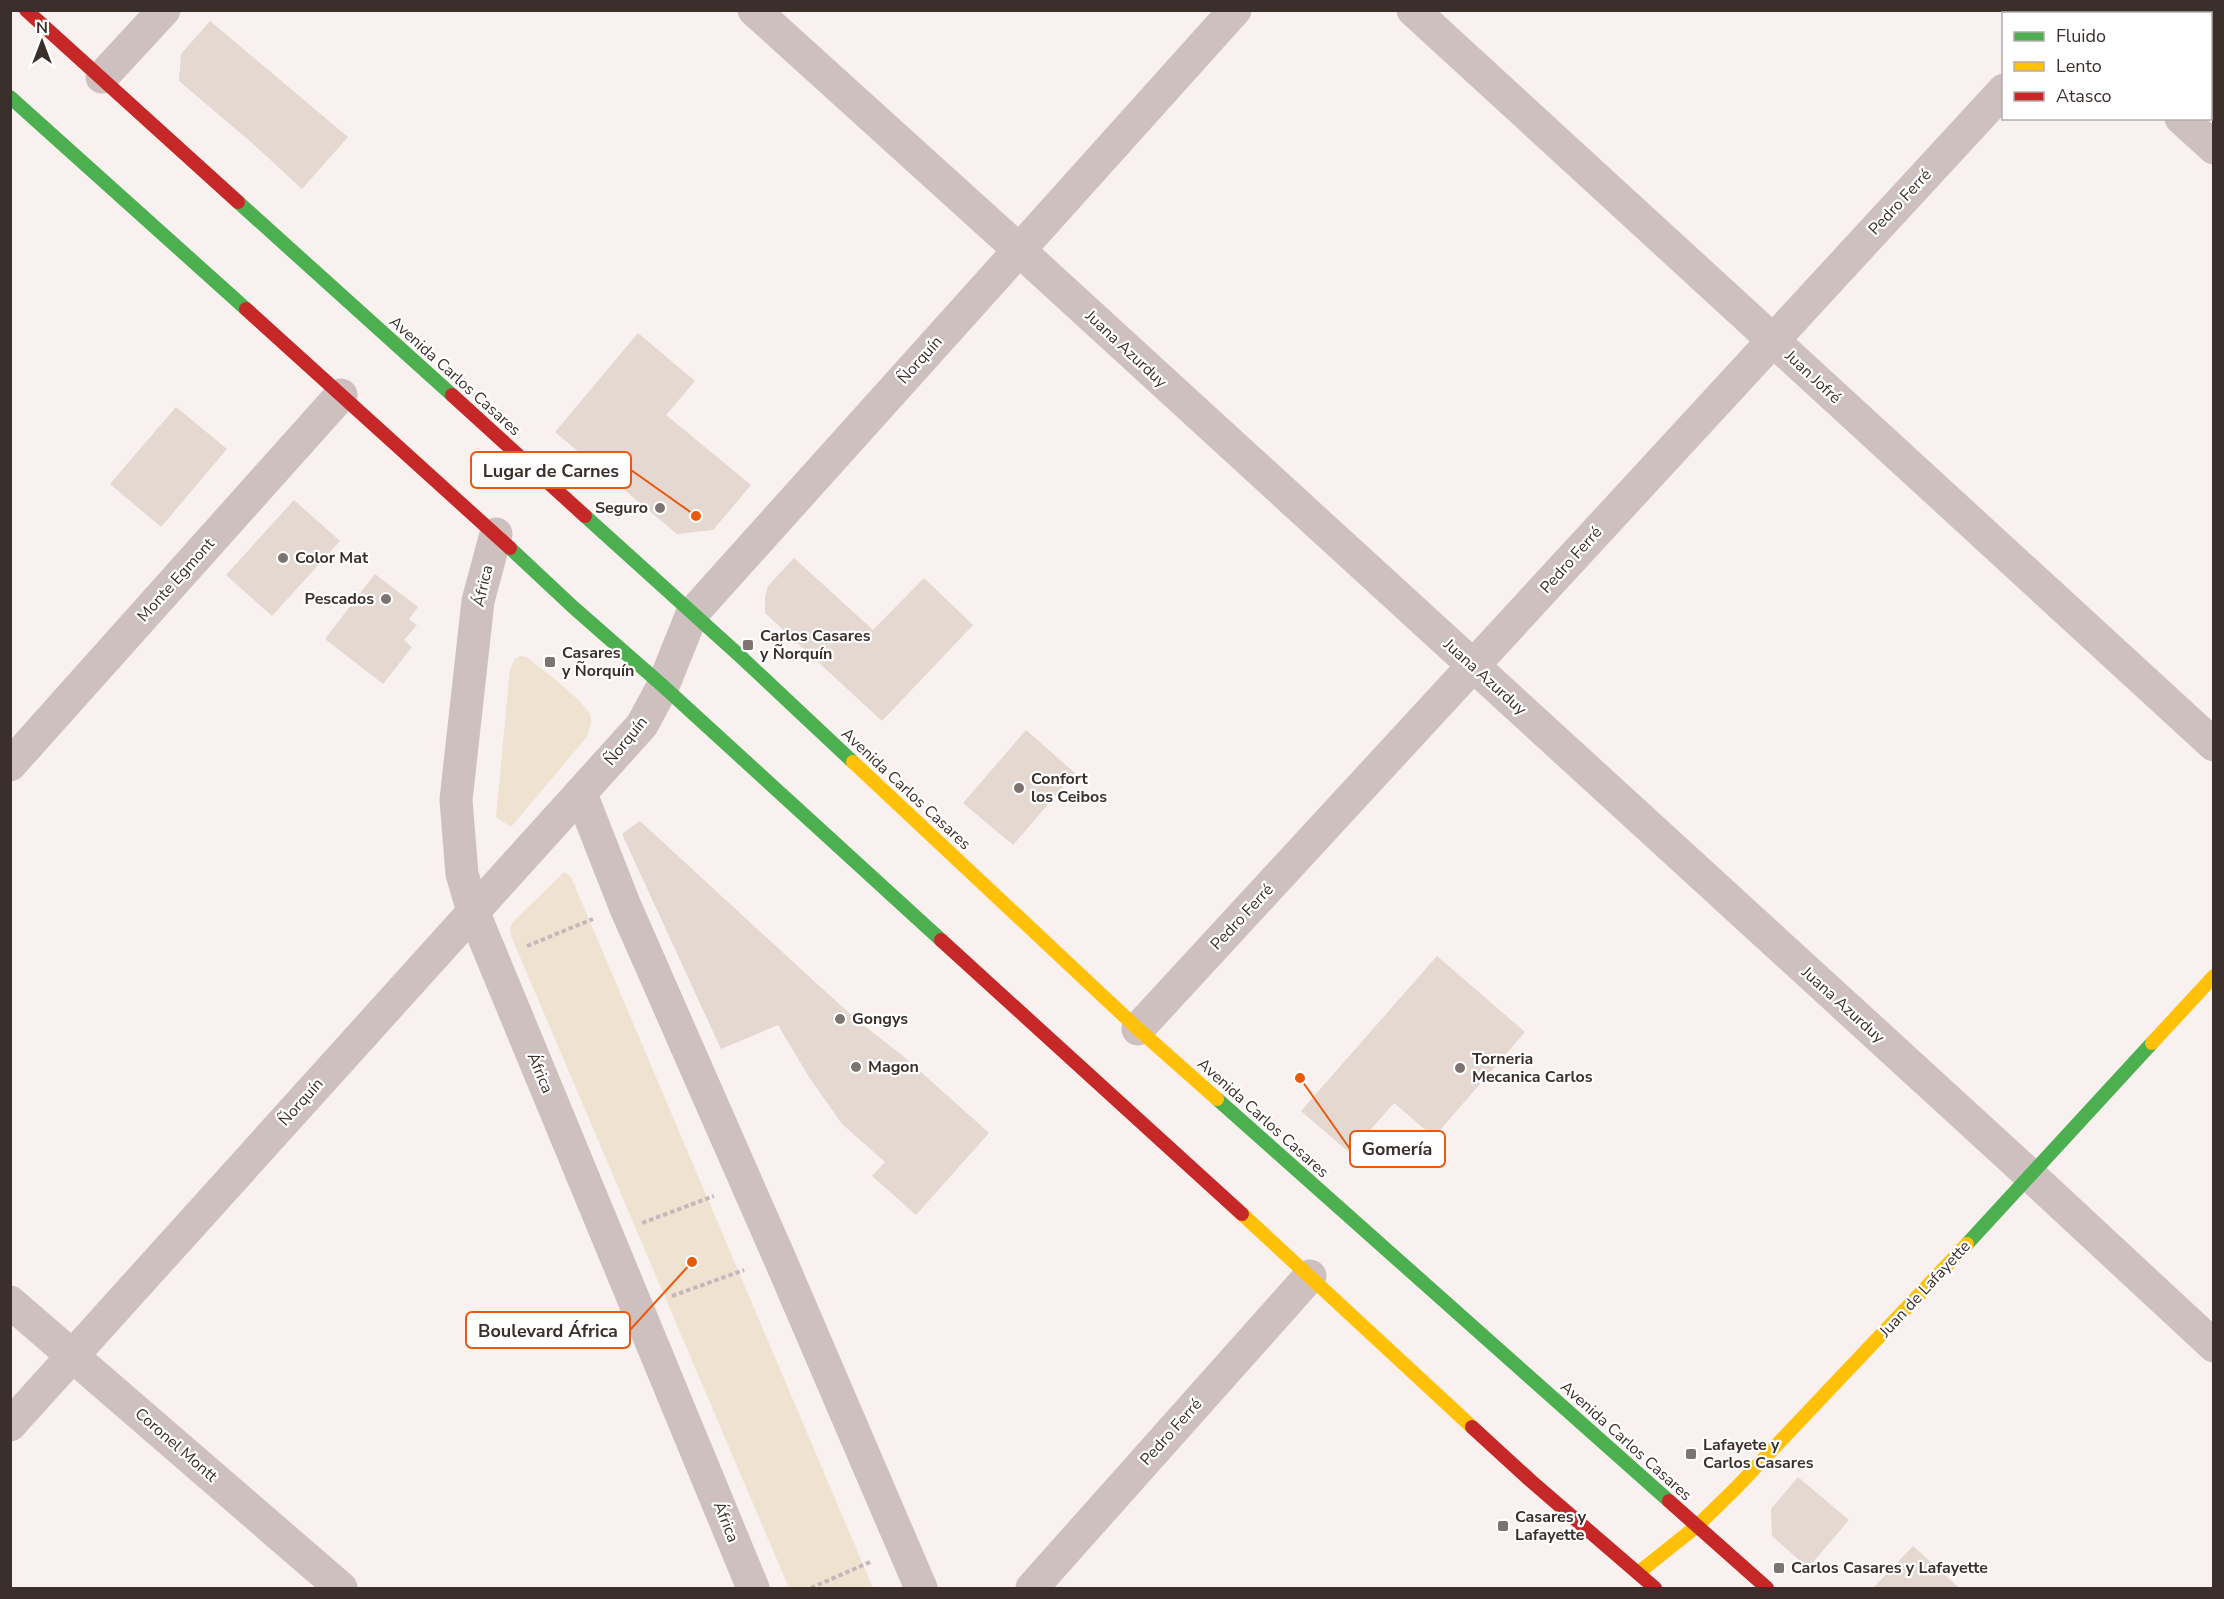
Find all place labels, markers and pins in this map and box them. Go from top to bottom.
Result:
callout: Lugar de Carnes [471,452,631,488]
place label: Seguro [595,497,648,519]
marker: Seguro [653,501,667,515]
place label: Color Mat [295,547,369,569]
marker: Color Mat [276,551,290,565]
place label: Pescados [305,588,374,610]
marker: Pescados [379,592,393,606]
place label: Carlos Casares y Ñorquín [759,625,871,665]
marker: Carlos Casares y Ñorquín [741,638,755,652]
place label: Casares y Ñorquín [561,642,634,682]
marker: Casares y Ñorquín [543,655,557,669]
place label: Confort los Ceibos [1031,768,1107,808]
marker: Confort los Ceibos [1012,781,1026,795]
place label: Gongys [852,1008,908,1030]
marker: Gongys [833,1012,847,1026]
place label: Torneria Mecanica Carlos [1472,1048,1593,1088]
place label: Magon [868,1056,919,1078]
marker: Magon [849,1060,863,1074]
marker: Torneria Mecanica Carlos [1453,1061,1467,1075]
callout: Gomería [1350,1131,1445,1167]
callout: Boulevard África [466,1312,630,1348]
place label: Lafayete y Carlos Casares [1703,1434,1814,1474]
marker: Lafayete y Carlos Casares [1684,1447,1698,1461]
place label: Casares y Lafayette [1515,1506,1587,1546]
marker: Casares y Lafayette [1496,1519,1510,1533]
place label: Carlos Casares y Lafayette [1791,1557,1988,1579]
marker: Carlos Casares y Lafayette [1772,1561,1786,1575]

